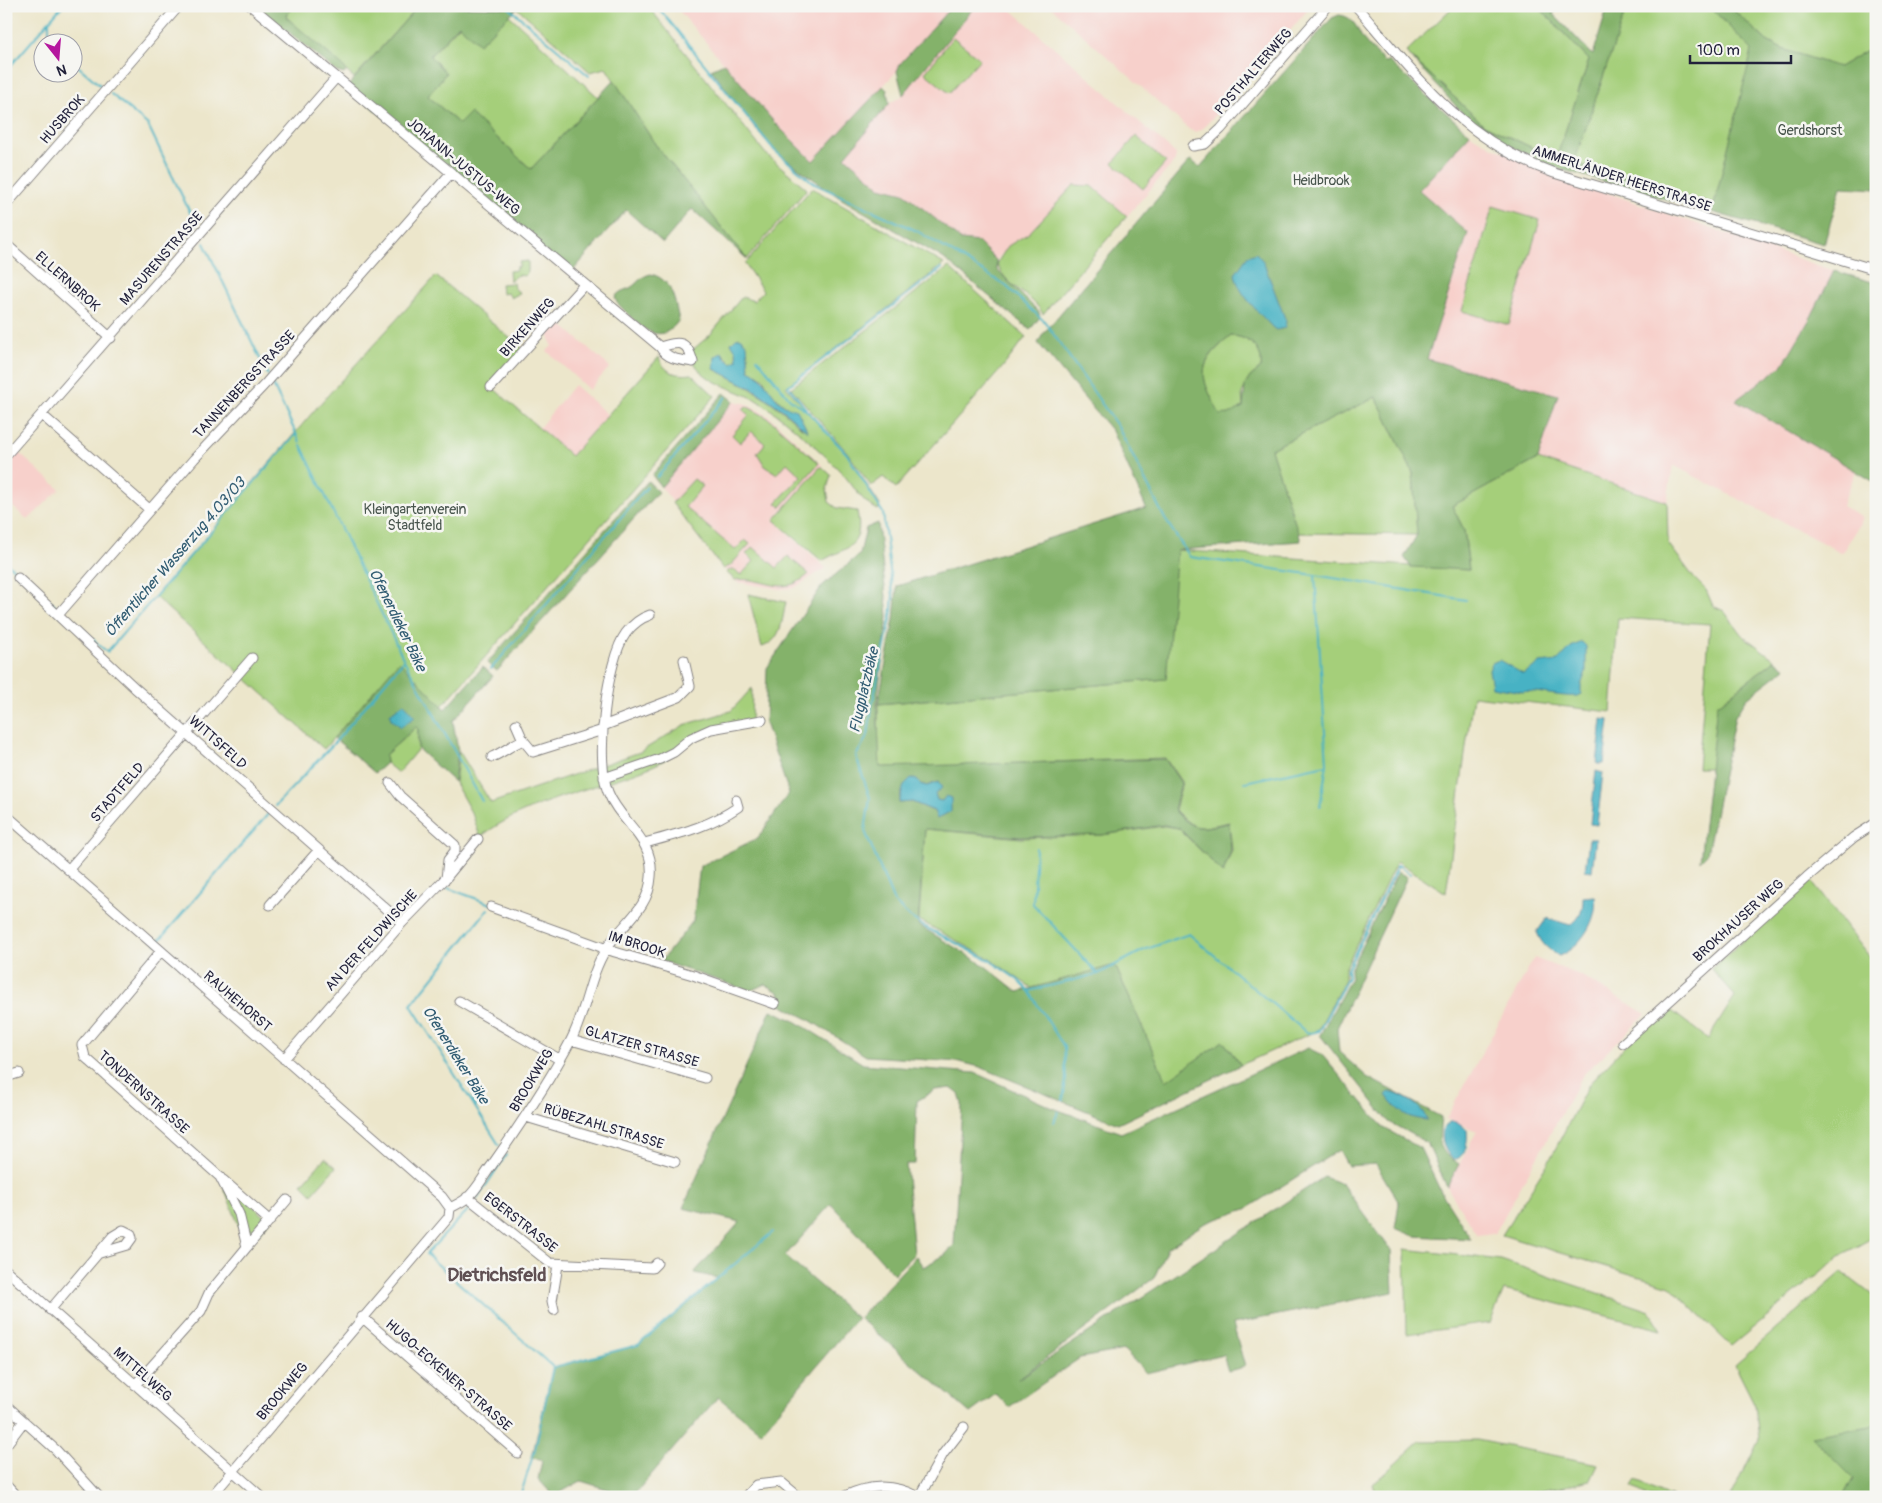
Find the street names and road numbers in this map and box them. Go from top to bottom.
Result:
street label: POSTHALTERWEG [1211,25,1296,118]
street label: HUSBROK [36,91,89,147]
street label: JOHANN-JUSTUS-WEG [404,114,524,219]
street label: AMMERLÄNDER HEERSTRASSE [1530,142,1713,215]
street label: MASURENSTRASSE [116,208,207,309]
street label: ELLERNBROK [32,248,104,315]
street label: BIRKENWEG [496,294,558,361]
street label: TANNENBERGSTRASSE [190,327,299,442]
street label: WITTSFELD [185,712,250,773]
street label: STADTFELD [87,759,148,826]
street label: BROKHAUSER WEG [1690,875,1787,965]
street label: AN DER FELDWISCHE [322,886,421,994]
street label: IM BROOK [606,927,668,962]
street label: RAUHEHORST [200,967,275,1036]
street label: GLATZER STRASSE [583,1022,701,1071]
street label: BROOKWEG [506,1046,557,1115]
street label: TONDERNSTRASSE [95,1047,193,1138]
street label: RÜBEZAHLSTRASSE [542,1100,666,1153]
street label: EGERSTRASSE [481,1188,561,1256]
street label: HUGO-ECKENER-STRASSE [382,1316,515,1435]
street label: MITTELWEG [110,1344,176,1405]
street label: BROOKWEG [253,1359,312,1424]

